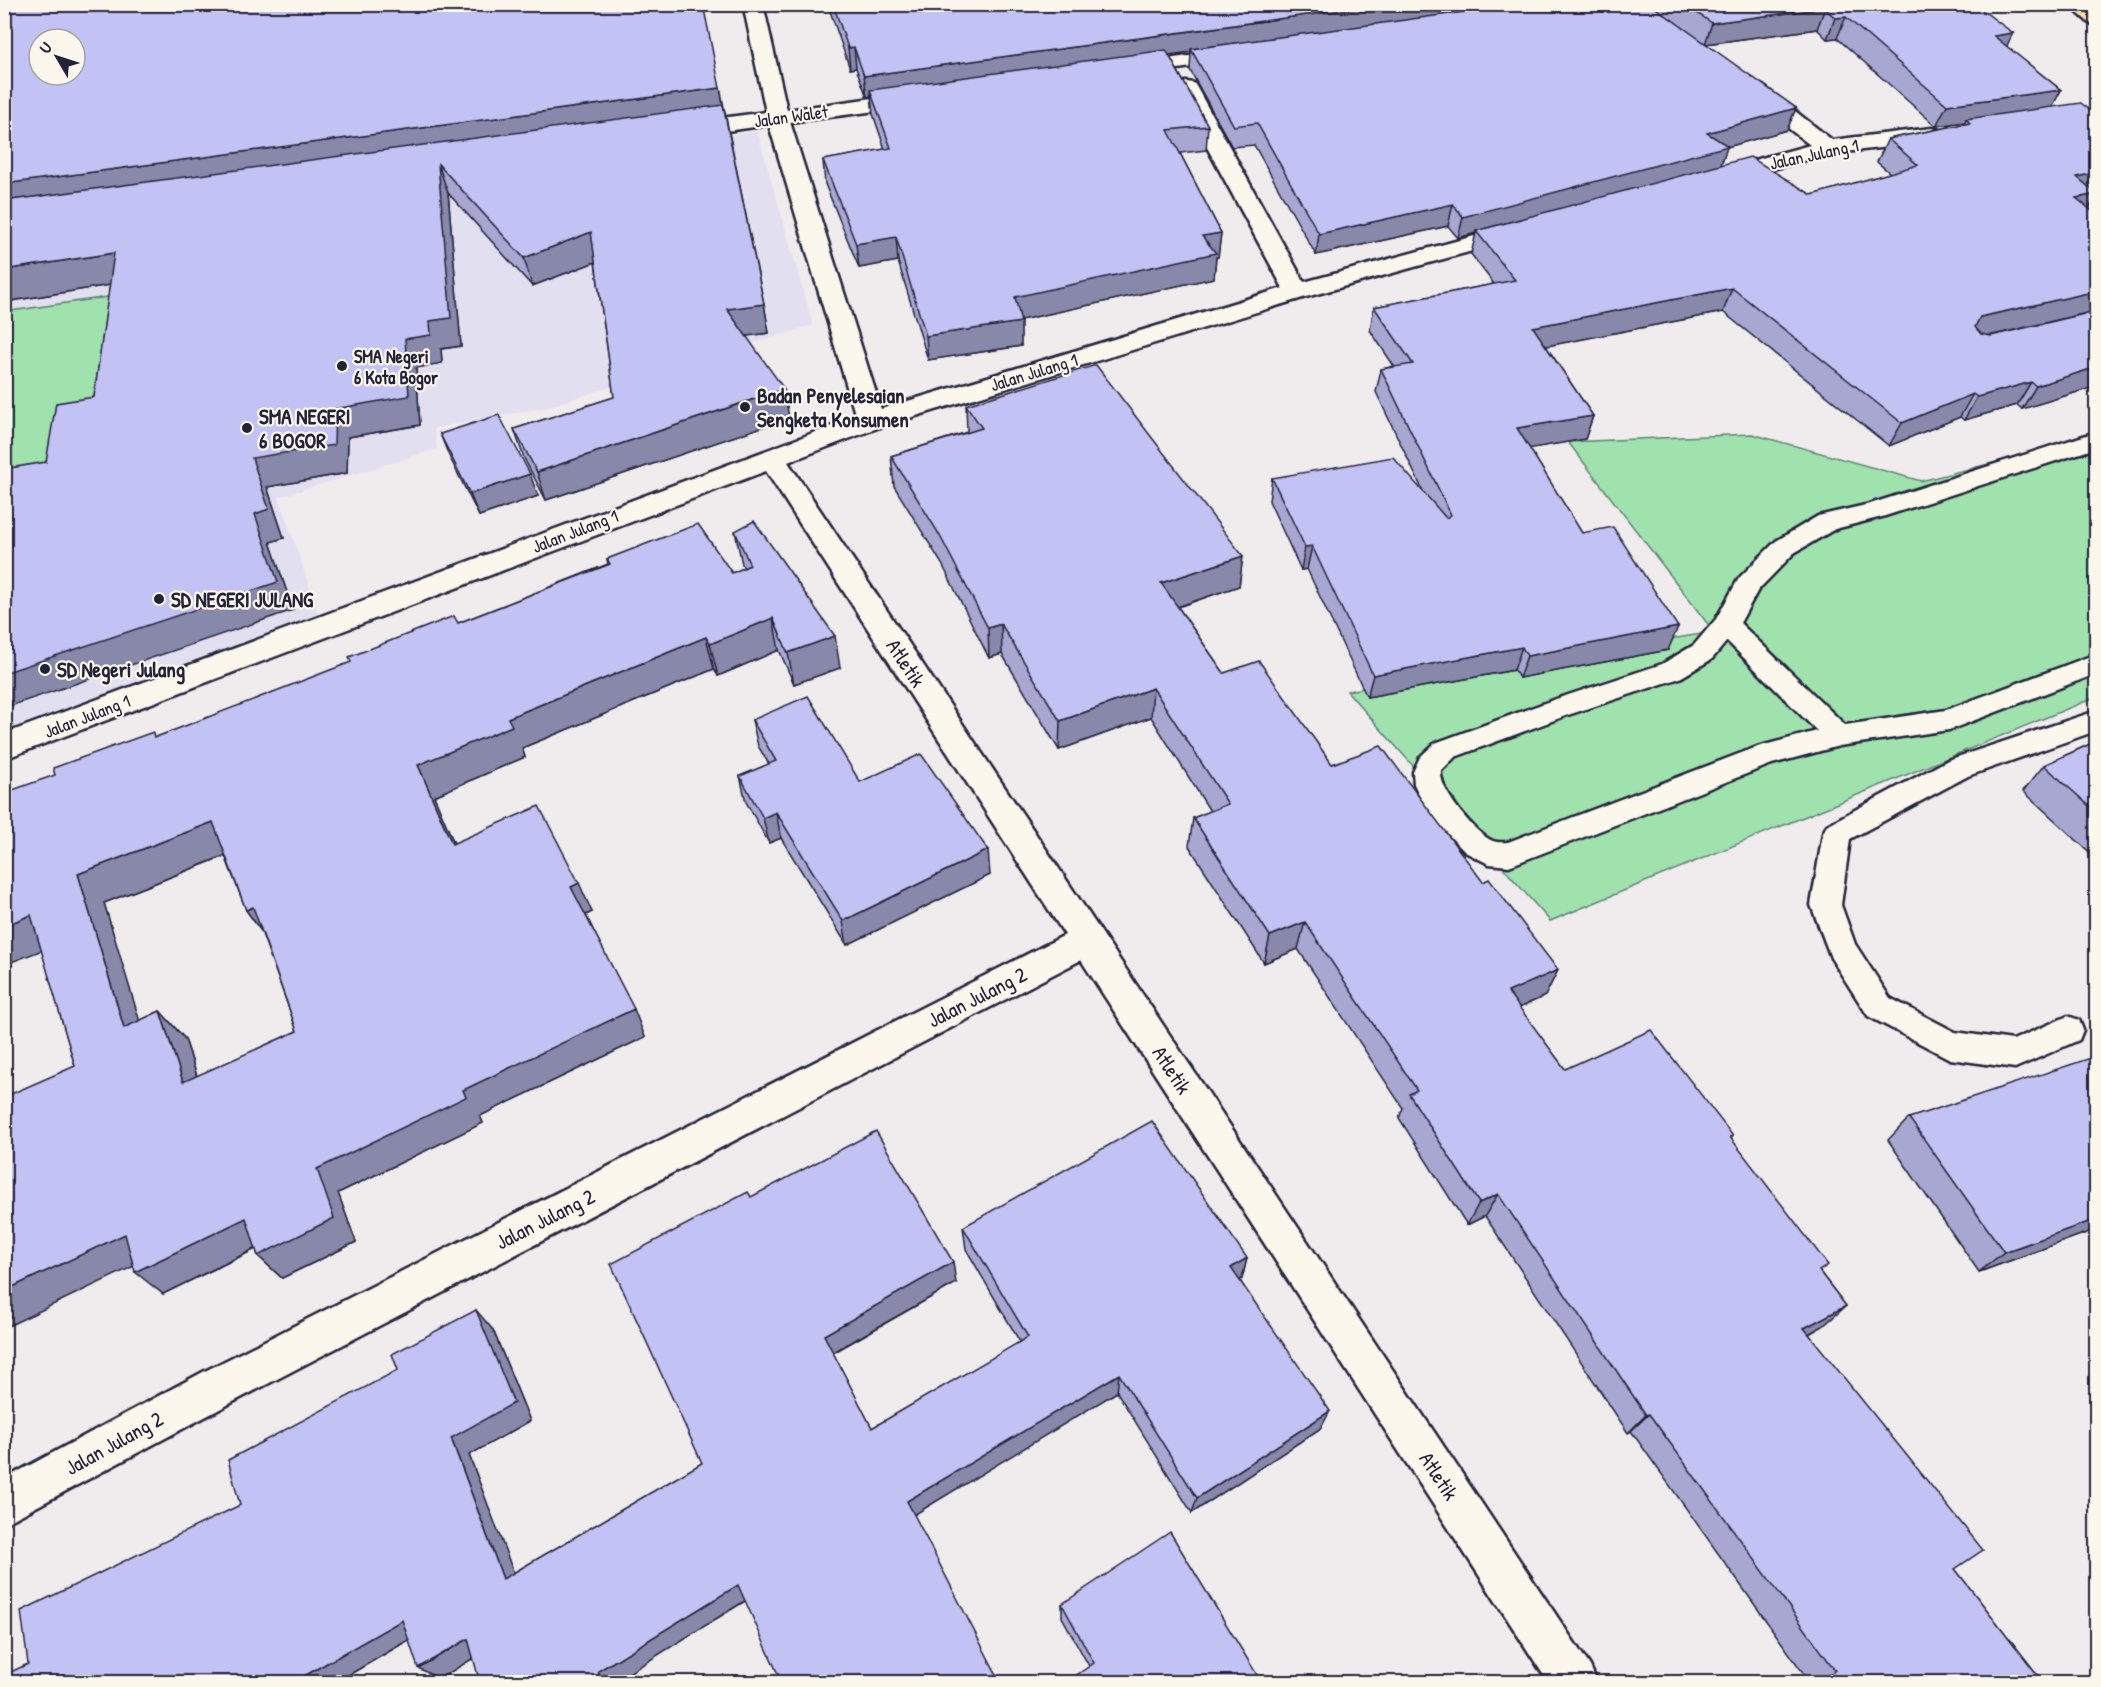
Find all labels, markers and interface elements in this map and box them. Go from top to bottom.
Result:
north arrow [27,27,87,87]
text: U [34,37,57,58]
street label: Jalan Walet [753,98,830,134]
street label: Jalan Julang 1 [1767,132,1861,176]
place label: SMA Negeri 6 Kota Bogor [354,344,438,391]
street label: Jalan Julang 1 [987,347,1081,397]
marker: SMA Negeri 6 Kota Bogor [335,359,349,373]
place label: Badan Penyelesaian Sengketa Konsumen [757,381,909,435]
marker: Badan Penyelesaian Sengketa Konsumen [738,400,752,414]
place label: SMA NEGERI 6 BOGOR [259,402,351,455]
marker: SMA NEGERI 6 BOGOR [240,421,254,435]
street label: Jalan Julang 1 [528,503,622,559]
place label: SD NEGERI JULANG [171,585,314,614]
marker: SD NEGERI JULANG [152,592,166,606]
street label: Atletik [880,633,932,693]
place label: SD Negeri Julang [57,655,185,685]
marker: SD Negeri Julang [38,662,52,676]
street label: Jalan Julang 1 [40,688,134,744]
street label: Jalan Julang 2 [922,960,1032,1034]
street label: Atletik [1146,1040,1198,1100]
street label: Jalan Julang 2 [490,1182,600,1256]
street label: Jalan Julang 2 [60,1404,168,1482]
street label: Atletik [1413,1446,1465,1506]

